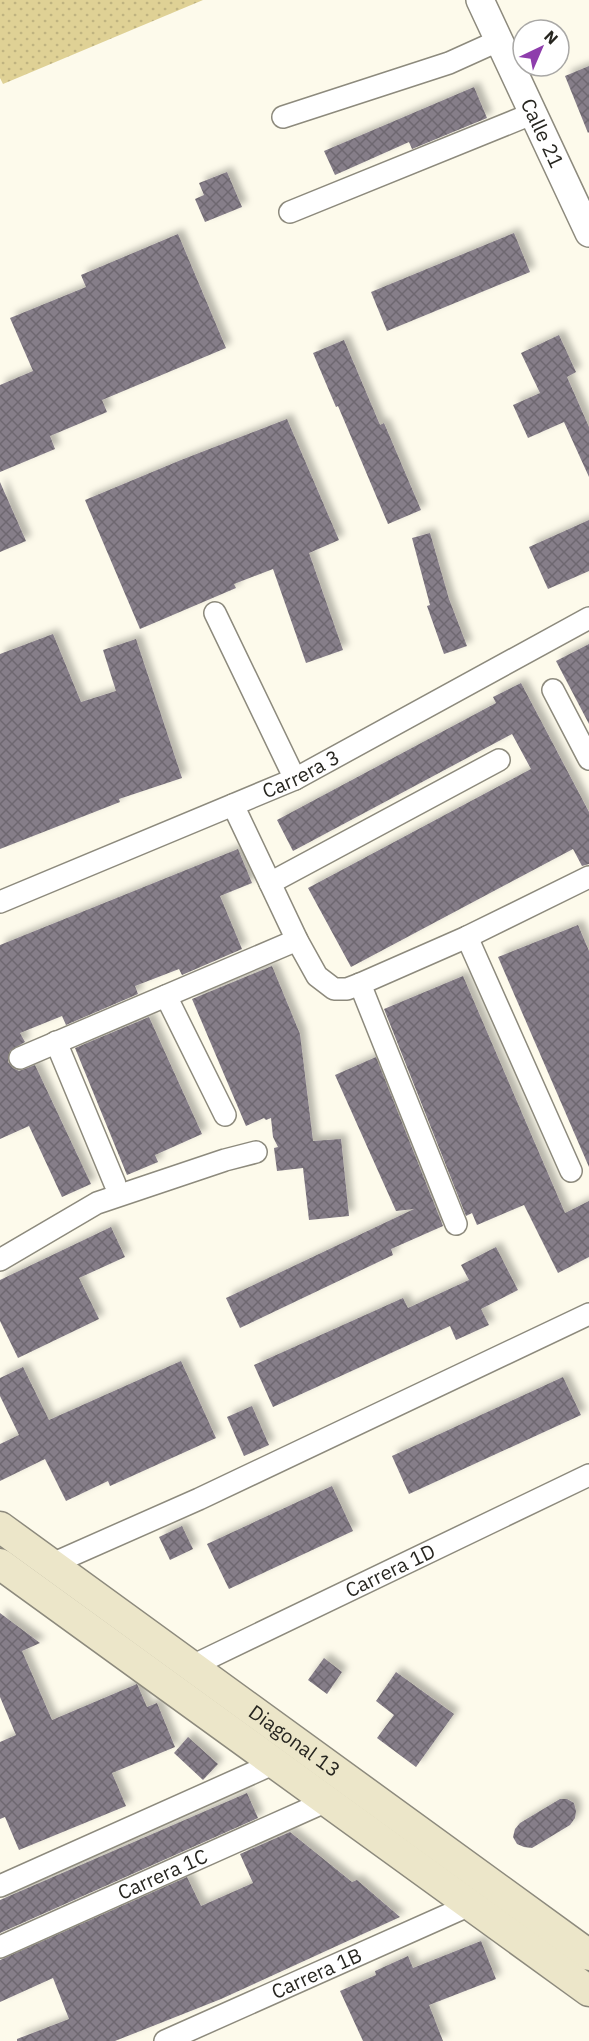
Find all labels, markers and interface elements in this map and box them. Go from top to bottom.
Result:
north arrow [511,18,571,78]
text: N [540,26,563,48]
street label: Calle 21 [515,94,571,172]
street label: Carrera 3 [258,743,344,804]
street label: Carrera 1D [341,1537,439,1603]
street label: Diagonal 13 [244,1698,346,1783]
street label: Carrera 1C [113,1842,212,1906]
street label: Carrera 1B [267,1941,366,2005]

